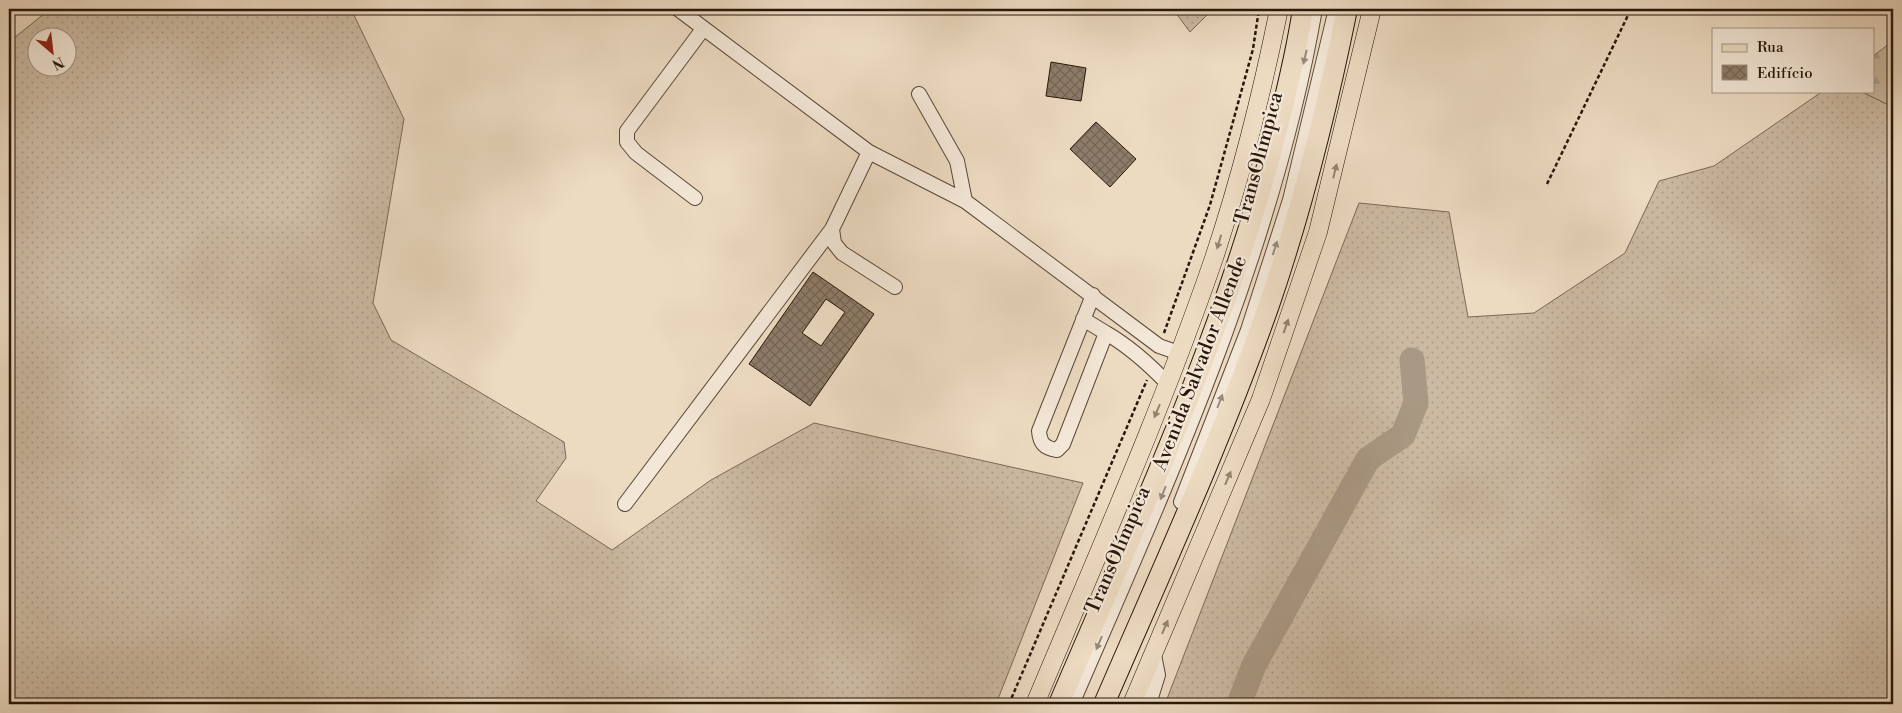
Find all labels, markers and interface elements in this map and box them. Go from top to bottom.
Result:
north arrow [28,28,78,78]
legend [1712,28,1874,92]
text: Rua [1757,38,1784,57]
one-way arrow [1301,49,1309,64]
text: N [49,52,67,73]
text: Edifício [1757,64,1813,83]
street label: TransOlímpica [1230,88,1289,228]
one-way arrow [1331,163,1339,178]
one-way arrow [1214,235,1222,250]
one-way arrow [1271,240,1279,255]
street label: Avenida Salvador Allende [1147,252,1253,476]
one-way arrow [1282,318,1290,333]
one-way arrow [1217,394,1225,408]
one-way arrow [1152,404,1160,418]
one-way arrow [1225,470,1233,485]
street label: TransOlímpica [1080,482,1157,618]
one-way arrow [1159,486,1167,501]
one-way arrow [1162,620,1170,634]
one-way arrow [1094,636,1102,650]

